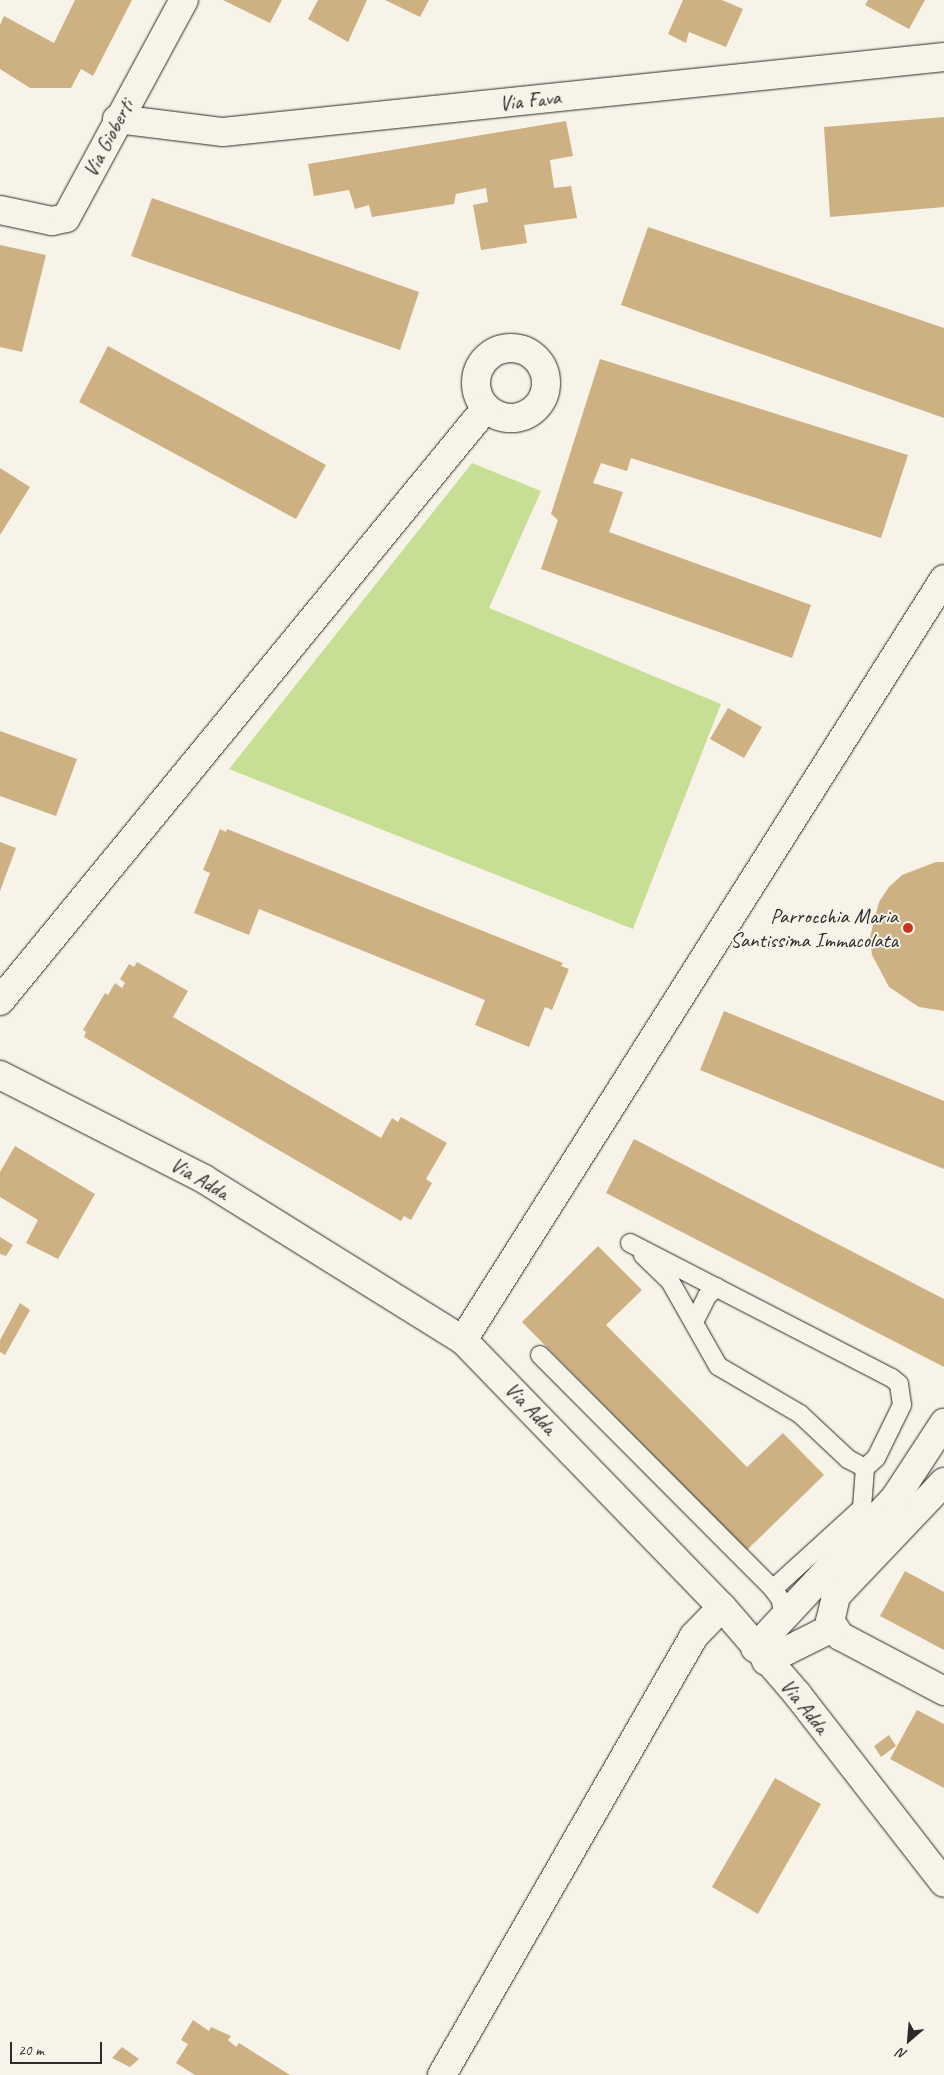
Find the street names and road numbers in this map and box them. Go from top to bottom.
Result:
street label: Via Fava [498,84,562,116]
street label: Via Gioberti [77,95,139,181]
street label: Via Adda [166,1151,234,1205]
street label: Via Adda [500,1376,562,1440]
street label: Via Adda [775,1673,835,1739]

